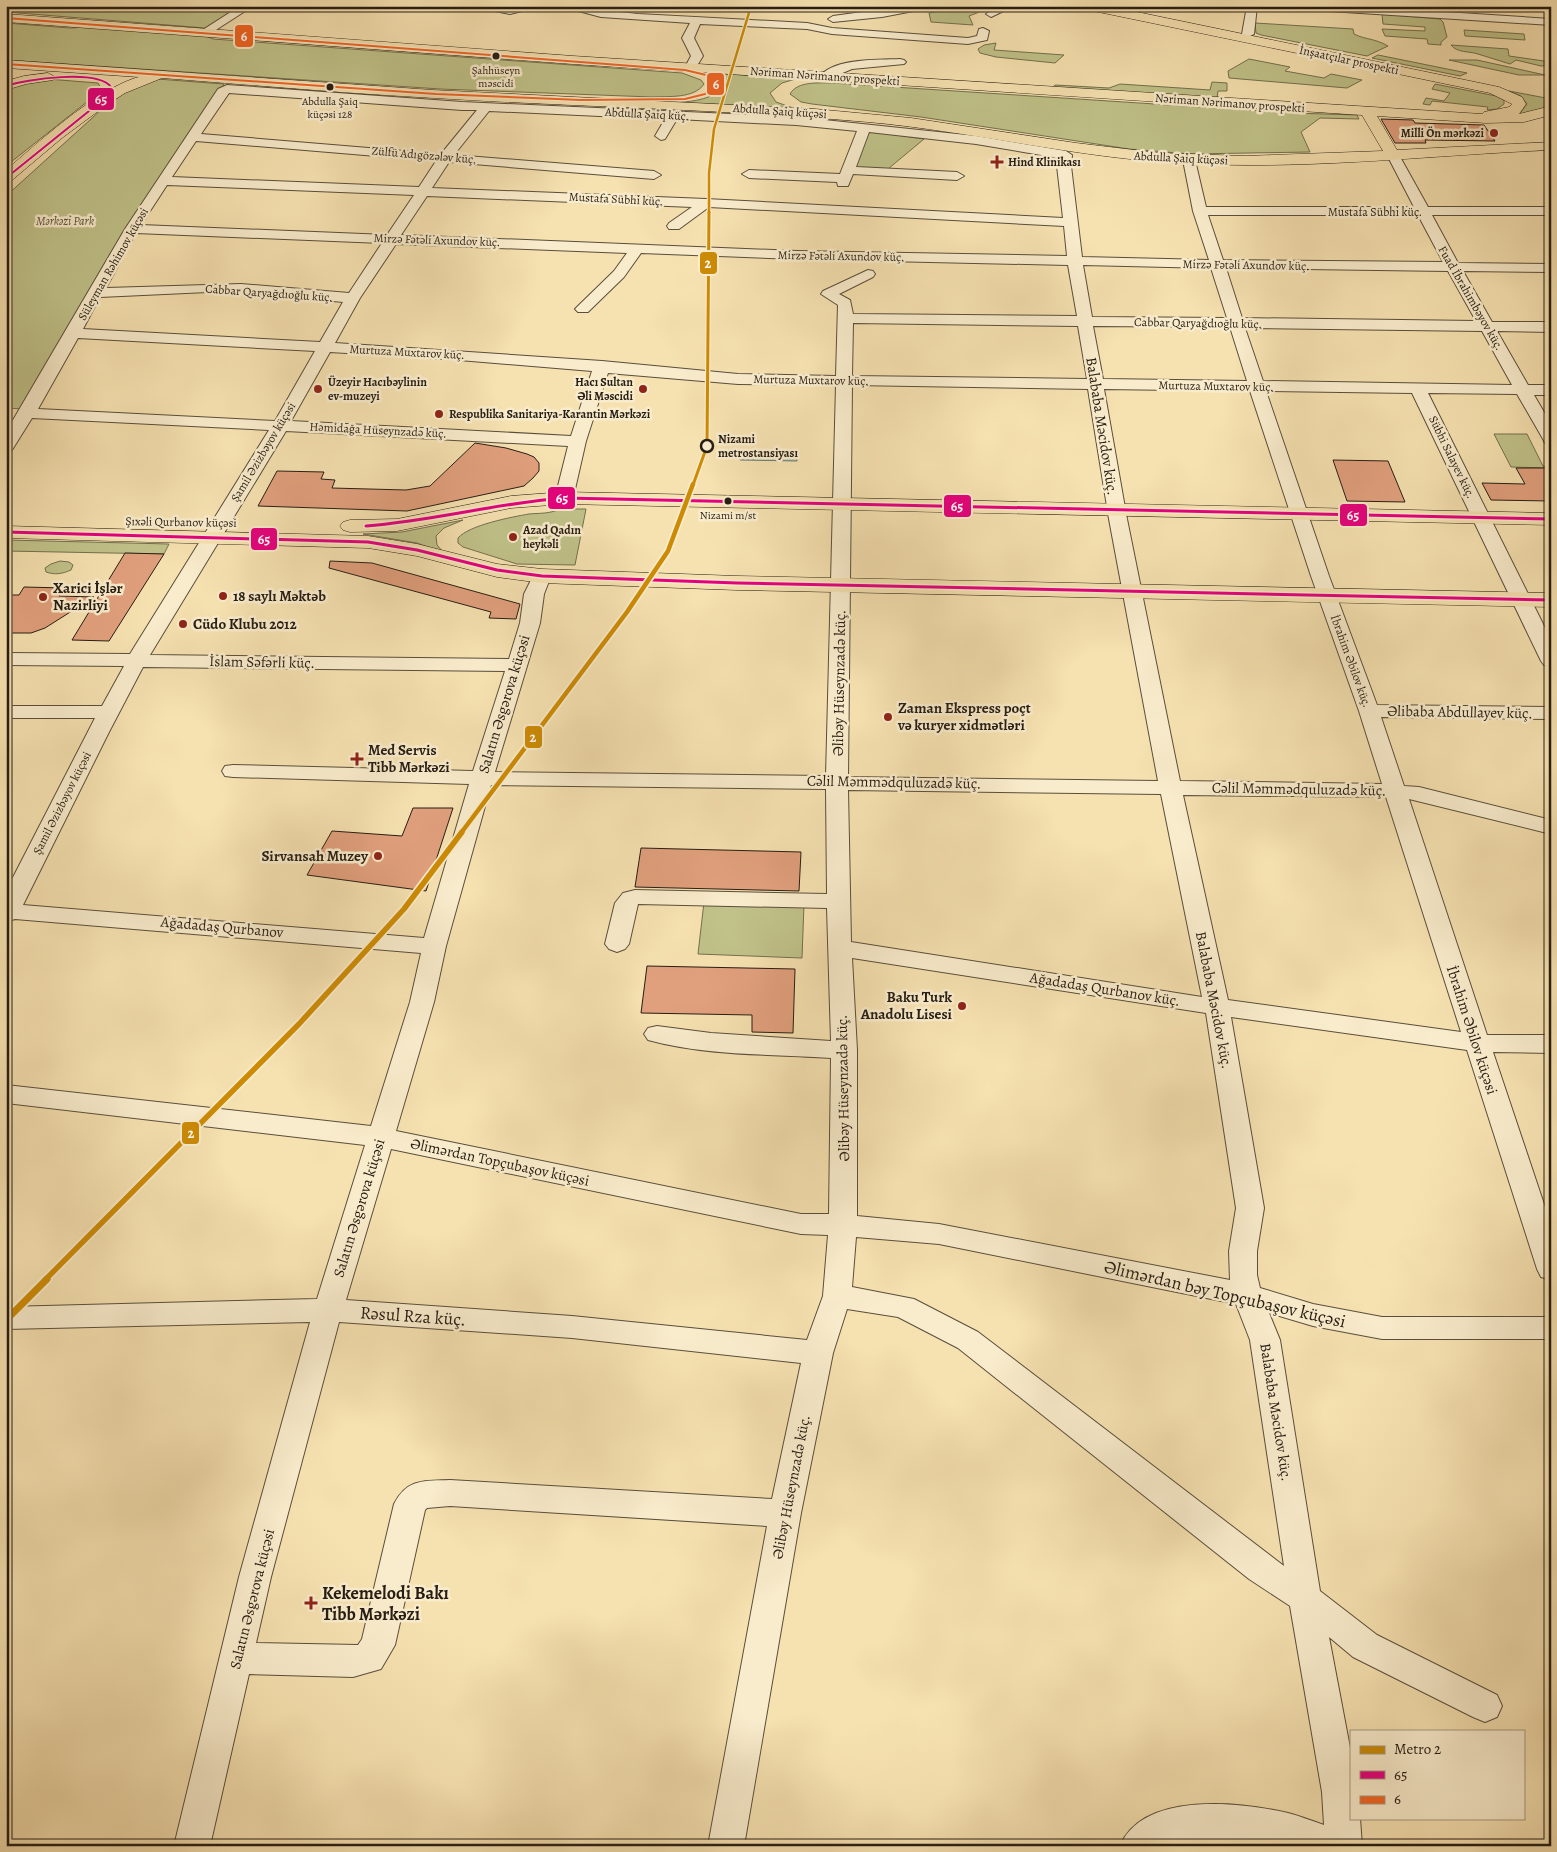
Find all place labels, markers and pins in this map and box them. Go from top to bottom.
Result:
marker: Şahhüseyn məscidi [491,51,501,61]
place label: Şahhüseyn məscidi [472,63,520,91]
marker: Abdulla Şaiq küçəsi 128 [325,82,335,92]
place label: Abdulla Şaiq küçəsi 128 [301,94,358,122]
place label: Milli Ön mərkəzi [1401,125,1484,141]
marker: Milli Ön mərkəzi [1488,127,1500,139]
place label: Hind Klinikası [1008,154,1081,170]
marker: Hind Klinikası [990,155,1004,169]
place label: Üzeyir Hacıbəylinin ev-muzeyi [328,374,427,404]
place label: Hacı Sultan Əli Məscidi [575,374,633,404]
marker: Üzeyir Hacıbəylinin ev-muzeyi [312,383,324,395]
marker: Hacı Sultan Əli Məscidi [637,383,649,395]
place label: Respublika Sanitariya-Karantin Mərkəzi [449,406,651,422]
marker: Respublika Sanitariya-Karantin Mərkəzi [433,408,445,420]
place label: Nizami metrostansiyası [718,431,799,461]
marker: Nizami metrostansiyası [700,439,714,453]
marker: Nizami m/st [723,496,733,506]
place label: Nizami m/st [700,508,757,523]
place label: Azad Qadın heykəli [522,522,581,552]
marker: Azad Qadın heykəli [507,531,519,543]
place label: Xarici İşlər Nazirliyi [53,578,123,615]
place label: 18 saylı Məktəb [233,586,326,606]
marker: 18 saylı Məktəb [217,590,229,602]
marker: Xarici İşlər Nazirliyi [37,591,49,603]
place label: Cüdo Klubu 2012 [193,614,297,634]
marker: Cüdo Klubu 2012 [177,618,189,630]
place label: Zaman Ekspress poçt və kuryer xidmətləri [897,698,1031,735]
marker: Zaman Ekspress poçt və kuryer xidmətləri [882,711,894,723]
place label: Med Servis Tibb Mərkəzi [368,740,450,777]
marker: Med Servis Tibb Mərkəzi [350,752,364,766]
place label: Sirvansah Muzey [261,846,369,866]
marker: Sirvansah Muzey [372,850,384,862]
place label: Baku Turk Anadolu Lisesi [860,987,953,1024]
marker: Baku Turk Anadolu Lisesi [956,1000,968,1012]
place label: Kekemelodi Bakı Tibb Mərkəzi [322,1581,449,1626]
marker: Kekemelodi Bakı Tibb Mərkəzi [304,1596,318,1610]

